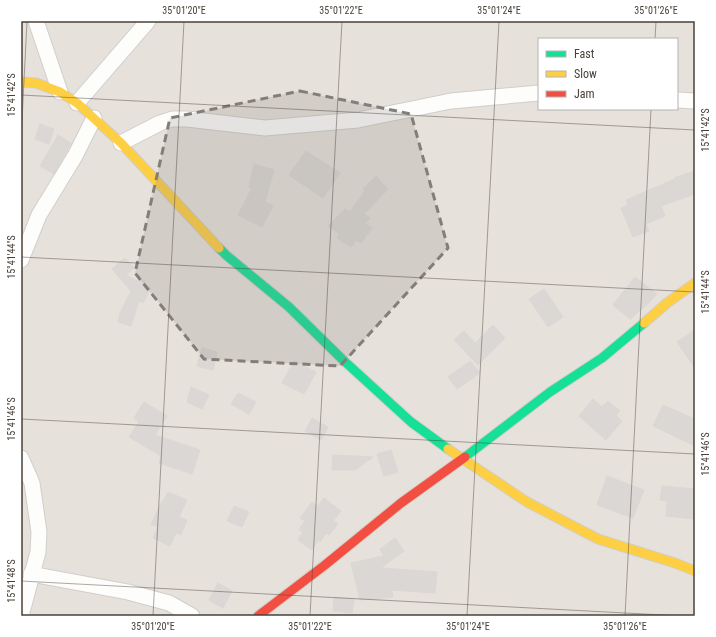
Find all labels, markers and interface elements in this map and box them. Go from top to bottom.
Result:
text: 35°01'20"E [162,5,206,16]
text: 35°01'22"E [319,5,363,16]
text: 35°01'24"E [477,5,521,16]
text: 35°01'26"E [634,5,678,16]
legend [538,38,678,110]
text: Fast [574,47,595,61]
text: Slow [574,67,597,81]
text: 15°41'42"S [6,73,17,117]
text: Jam [574,87,595,101]
text: 15°41'42"S [700,108,711,152]
text: 15°41'44"S [6,235,17,279]
text: 15°41'44"S [700,270,711,314]
text: 15°41'46"S [6,397,17,441]
text: 15°41'46"S [700,432,711,476]
text: 15°41'48"S [6,559,17,603]
text: 35°01'20"E [131,621,175,632]
text: 35°01'22"E [288,621,332,632]
text: 35°01'24"E [446,621,490,632]
text: 35°01'26"E [603,621,647,632]

